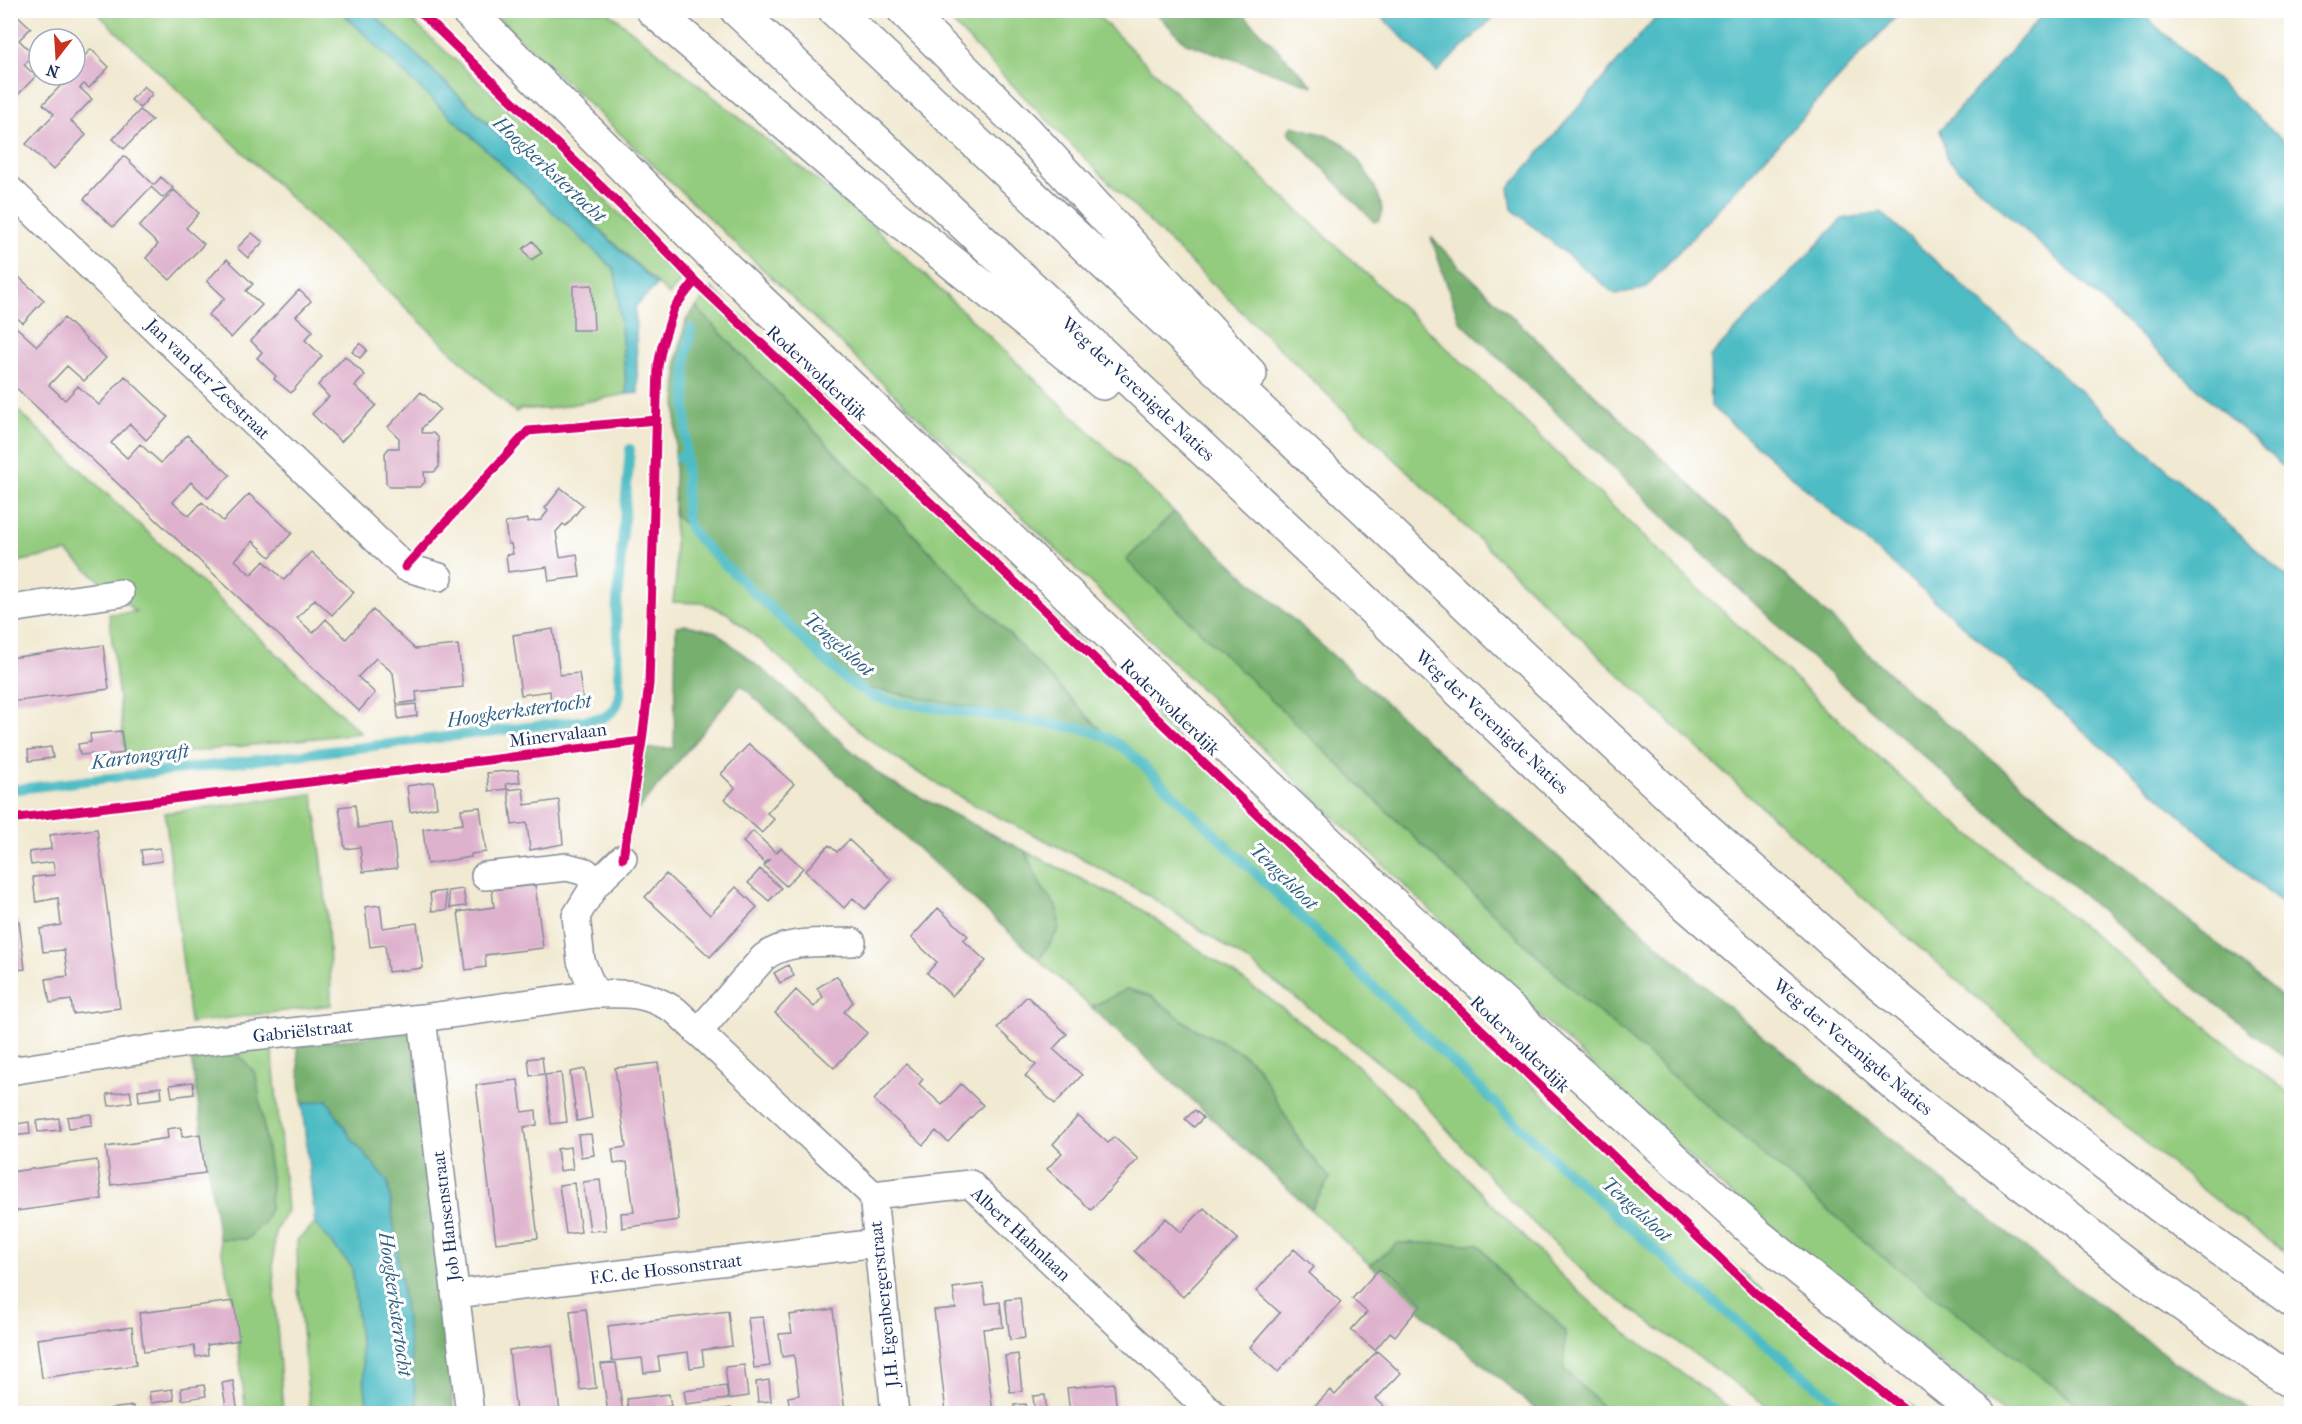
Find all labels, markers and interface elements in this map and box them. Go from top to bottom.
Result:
north arrow [27,27,87,87]
text: N [43,60,61,82]
water label: Hoogkerkstertocht [488,111,612,229]
street label: Weg der Verenigde Naties [1056,312,1219,466]
street label: Jan van der Zeestraat [140,313,275,444]
street label: Roderwolderdijk [762,321,872,426]
water label: Tengelsloot [799,607,880,683]
street label: Weg der Verenigde Naties [1410,645,1573,799]
street label: Roderwolderdijk [1115,655,1224,761]
water label: Hoogkerkstertocht [444,689,595,732]
street label: Minervalaan [508,719,608,752]
water label: Kartongraft [88,739,192,774]
water label: Tengelsloot [1245,838,1324,916]
street label: Weg der Verenigde Naties [1768,974,1937,1120]
street label: Roderwolderdijk [1465,992,1574,1098]
street label: Gabriëlstraat [252,1016,355,1047]
street label: Job Hansenstraat [428,1149,465,1284]
water label: Tengelsloot [1597,1172,1678,1248]
street label: Albert Hahnlaan [966,1182,1075,1286]
street label: J.H. Egenbergerstraat [865,1219,904,1390]
water label: Hoogkerkstertocht [374,1229,417,1380]
street label: F.C. de Hossonstraat [589,1250,744,1289]

